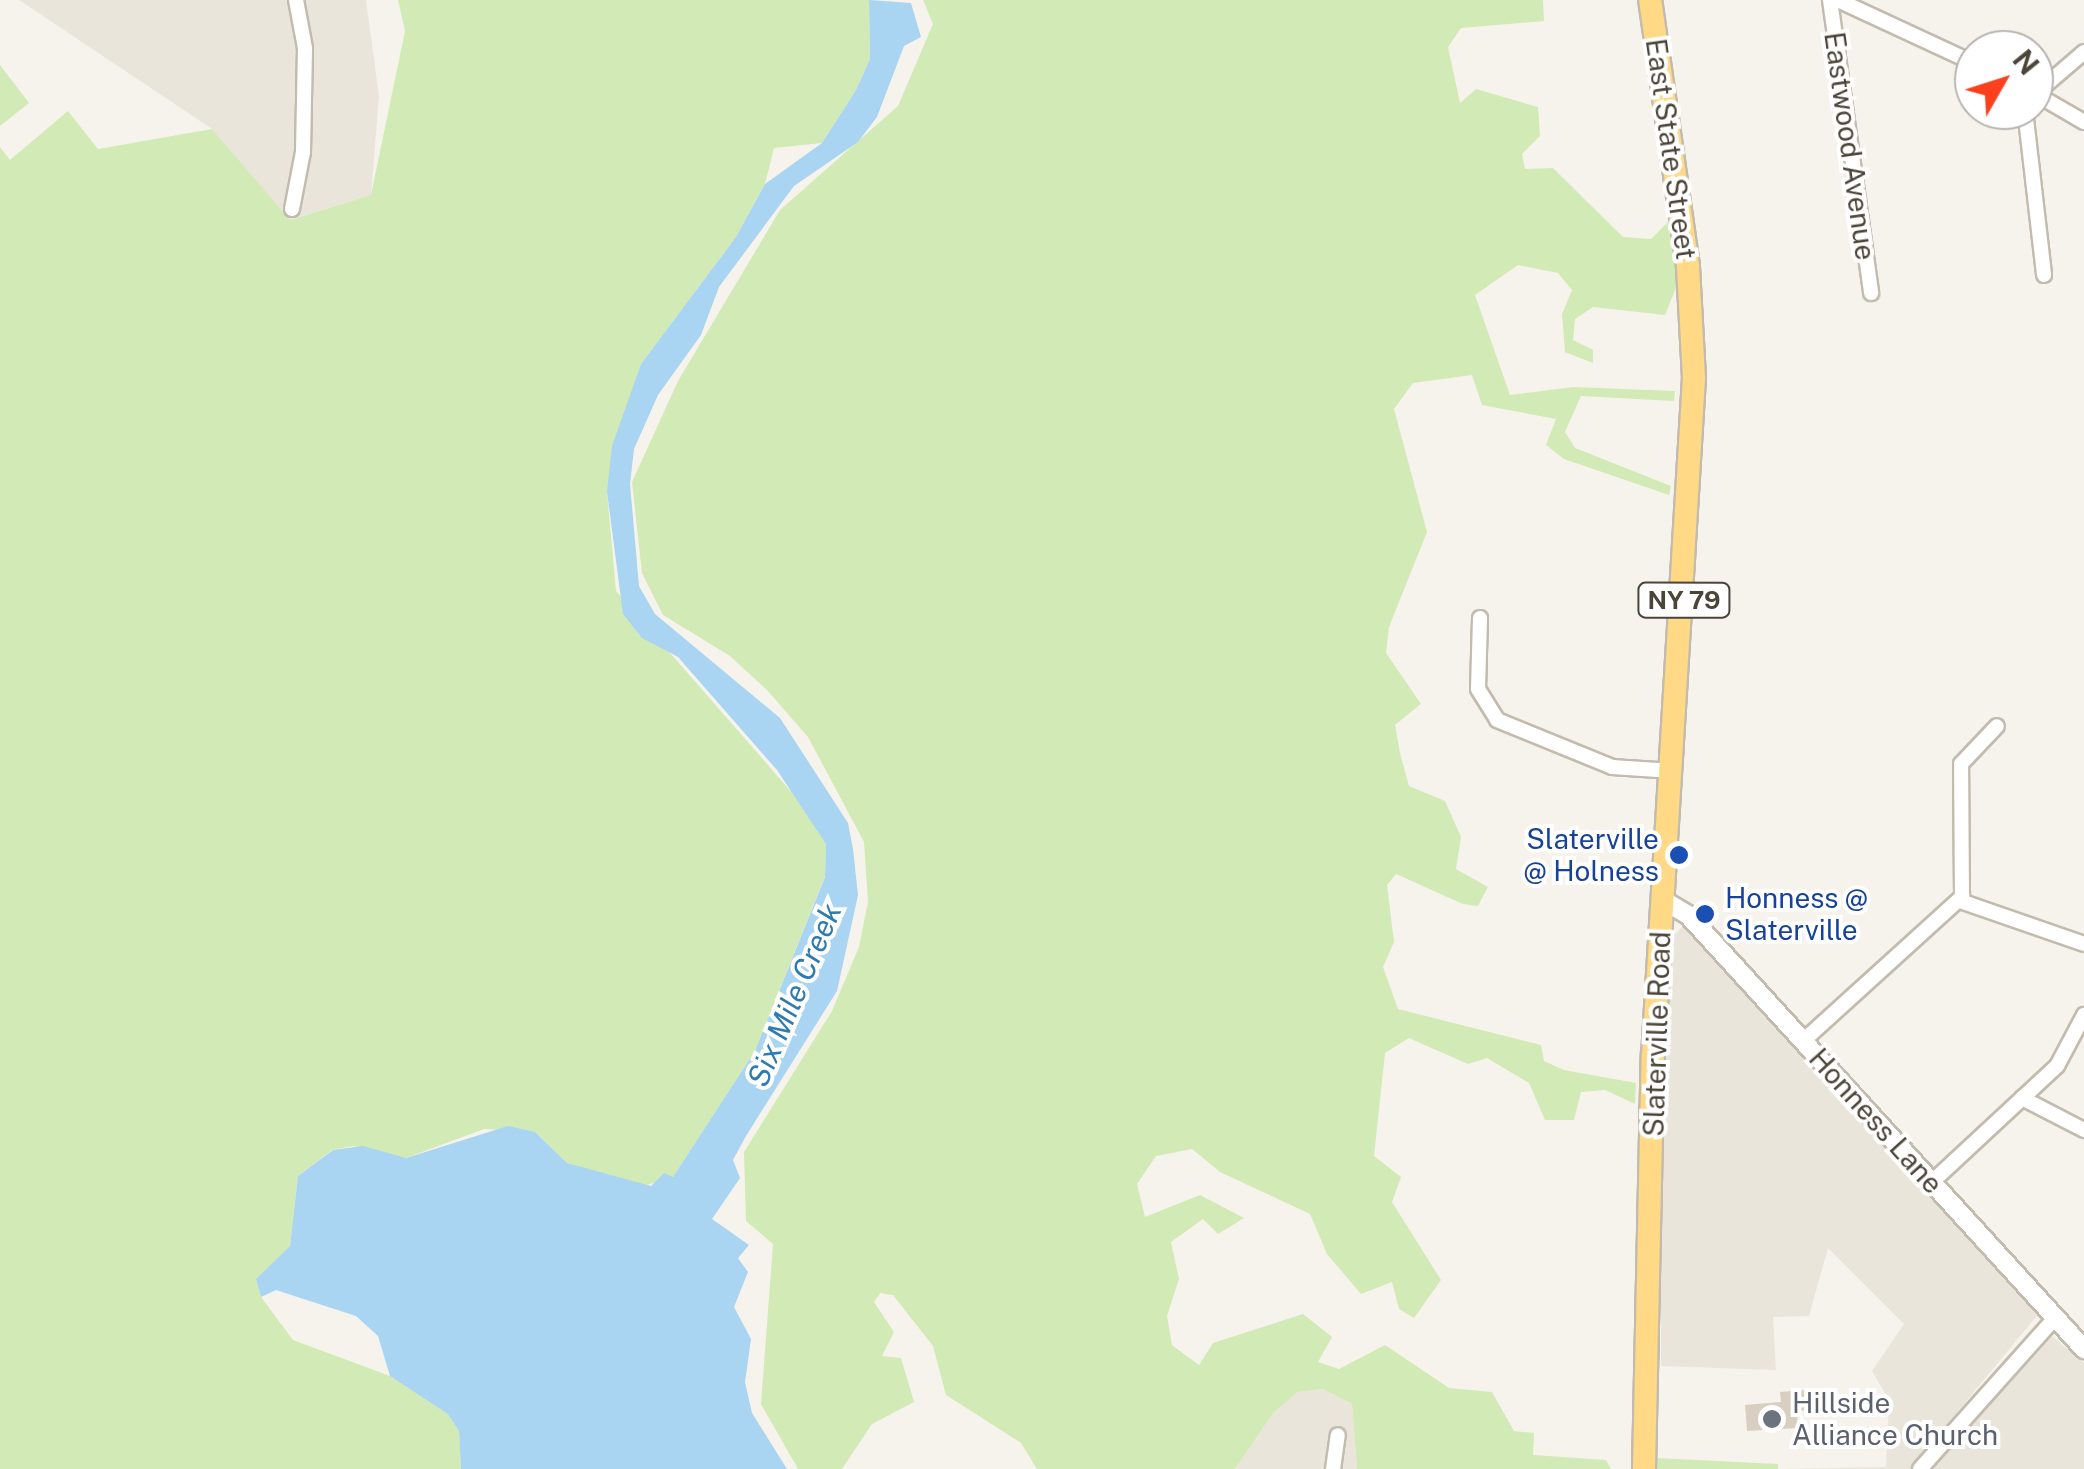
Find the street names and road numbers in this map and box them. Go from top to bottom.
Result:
street label: Eastwood Avenue [1817,30,1883,262]
street label: East State Street [1639,36,1703,262]
road number: NY 79 [1636,580,1732,620]
street label: Slaterville Road [1637,931,1677,1137]
street label: Honness Lane [1802,1042,1950,1200]

